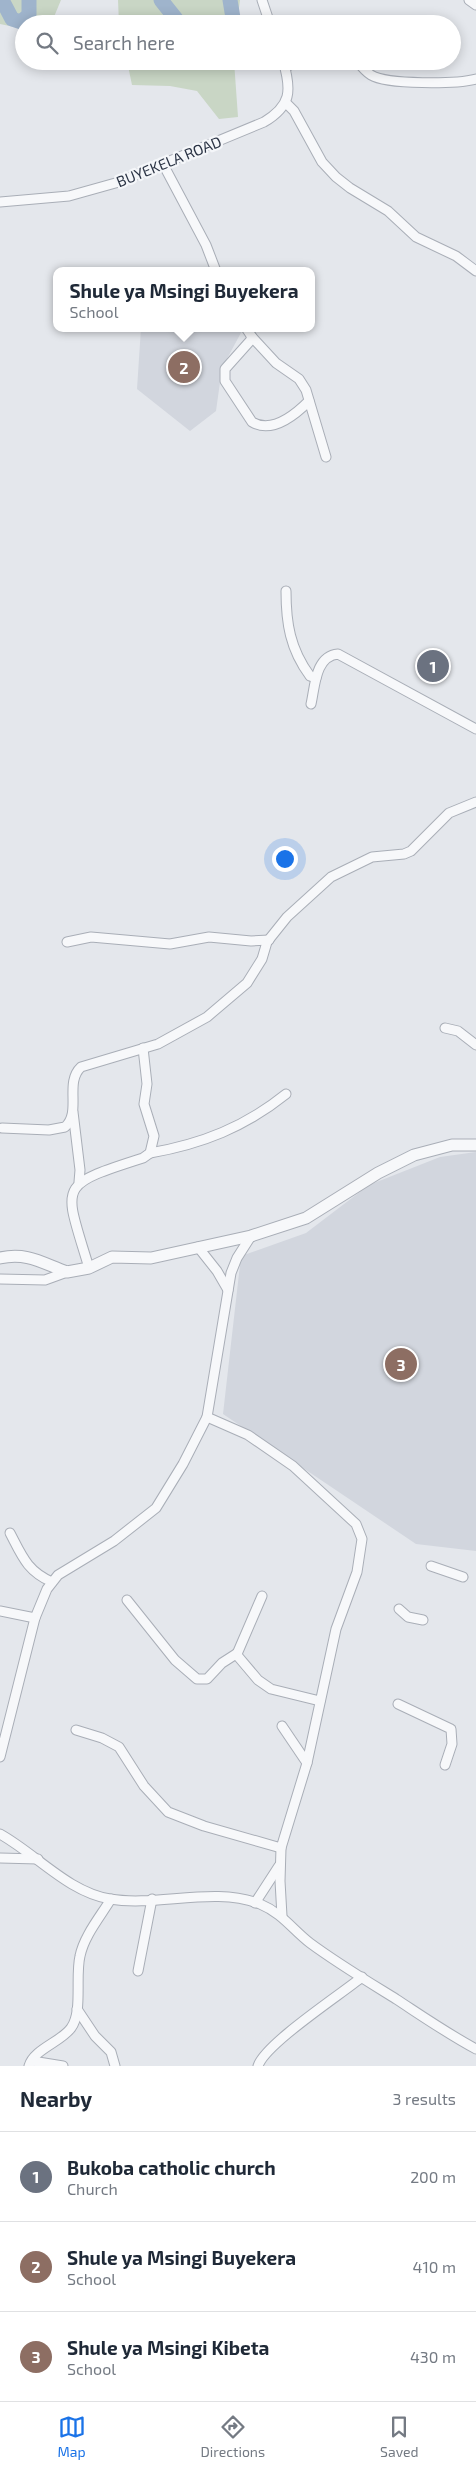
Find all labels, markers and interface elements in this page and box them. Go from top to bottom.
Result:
search box [15,15,461,70]
icon: search [33,29,61,57]
text: Search here [73,31,175,54]
street label: BUYEKELA ROAD [113,132,224,190]
popup [53,267,315,332]
text: Shule ya Msingi Buyekera [69,279,299,302]
text: School [69,302,118,321]
pin: 2 [168,348,200,386]
pin: 1 [417,647,449,685]
your location [272,846,298,872]
pin: 3 [385,1345,417,1383]
text: Nearby [20,2086,92,2111]
text: 3 results [393,2089,456,2108]
text: Bukoba catholic church [67,2156,276,2179]
text: 1 [33,2167,39,2186]
text: 200 m [410,2167,456,2186]
text: Church [67,2179,118,2198]
text: Shule ya Msingi Buyekera [67,2246,296,2269]
text: 2 [31,2257,41,2276]
text: 410 m [413,2257,456,2276]
text: School [67,2269,116,2288]
text: Shule ya Msingi Kibeta [67,2336,269,2359]
text: 3 [31,2347,41,2366]
text: 430 m [410,2347,456,2366]
text: School [67,2359,116,2378]
tab: Map [57,2413,86,2460]
tab: Directions [201,2413,265,2460]
tab: Saved [380,2413,419,2460]

